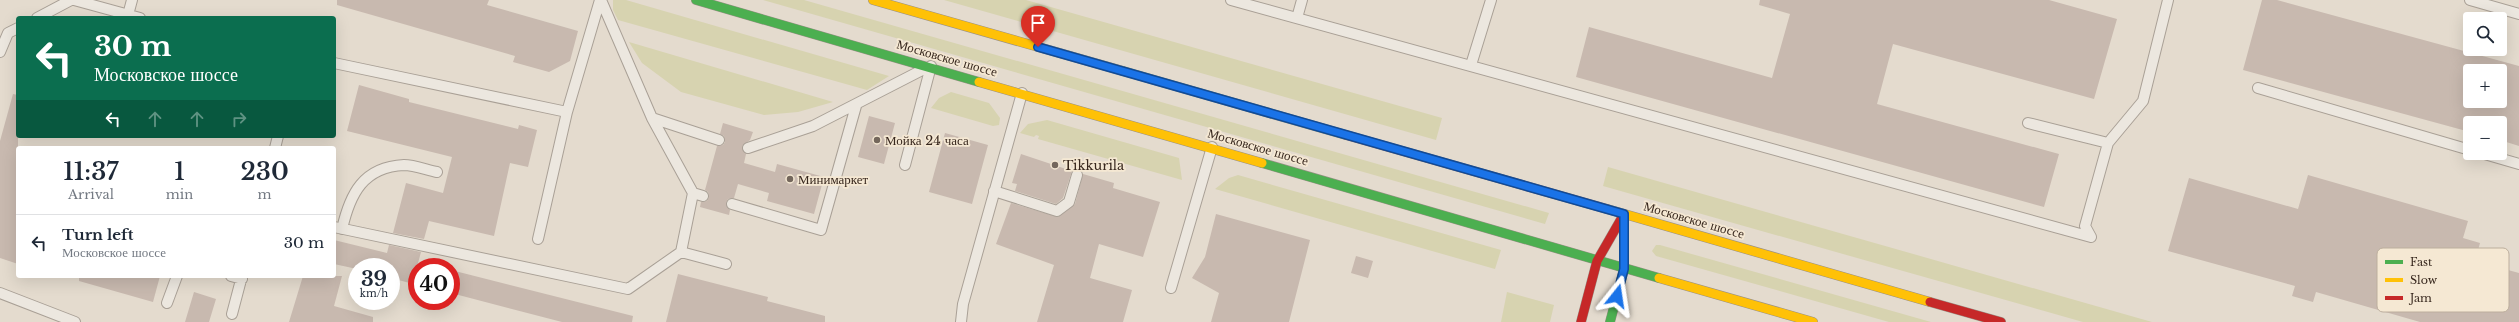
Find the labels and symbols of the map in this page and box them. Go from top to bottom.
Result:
pin [1021,6,1055,47]
street label: Московское шоссе [895,36,1000,81]
street label: Московское шоссе [1206,125,1311,170]
place label: Мойка 24 часа [885,132,969,149]
marker: Мойка 24 часа [872,135,882,145]
place label: Tikkurila [1063,157,1125,174]
marker: Tikkurila [1050,160,1060,170]
place label: Минимаркет [798,171,869,188]
marker: Минимаркет [785,174,795,184]
street label: Московское шоссе [1642,198,1747,243]
legend [2377,248,2509,312]
text: Fast [2410,255,2433,269]
speed limit sign: 40 [408,258,460,310]
text: Slow [2410,273,2438,287]
position arrow [1596,275,1638,317]
text: Jam [2408,291,2432,305]

